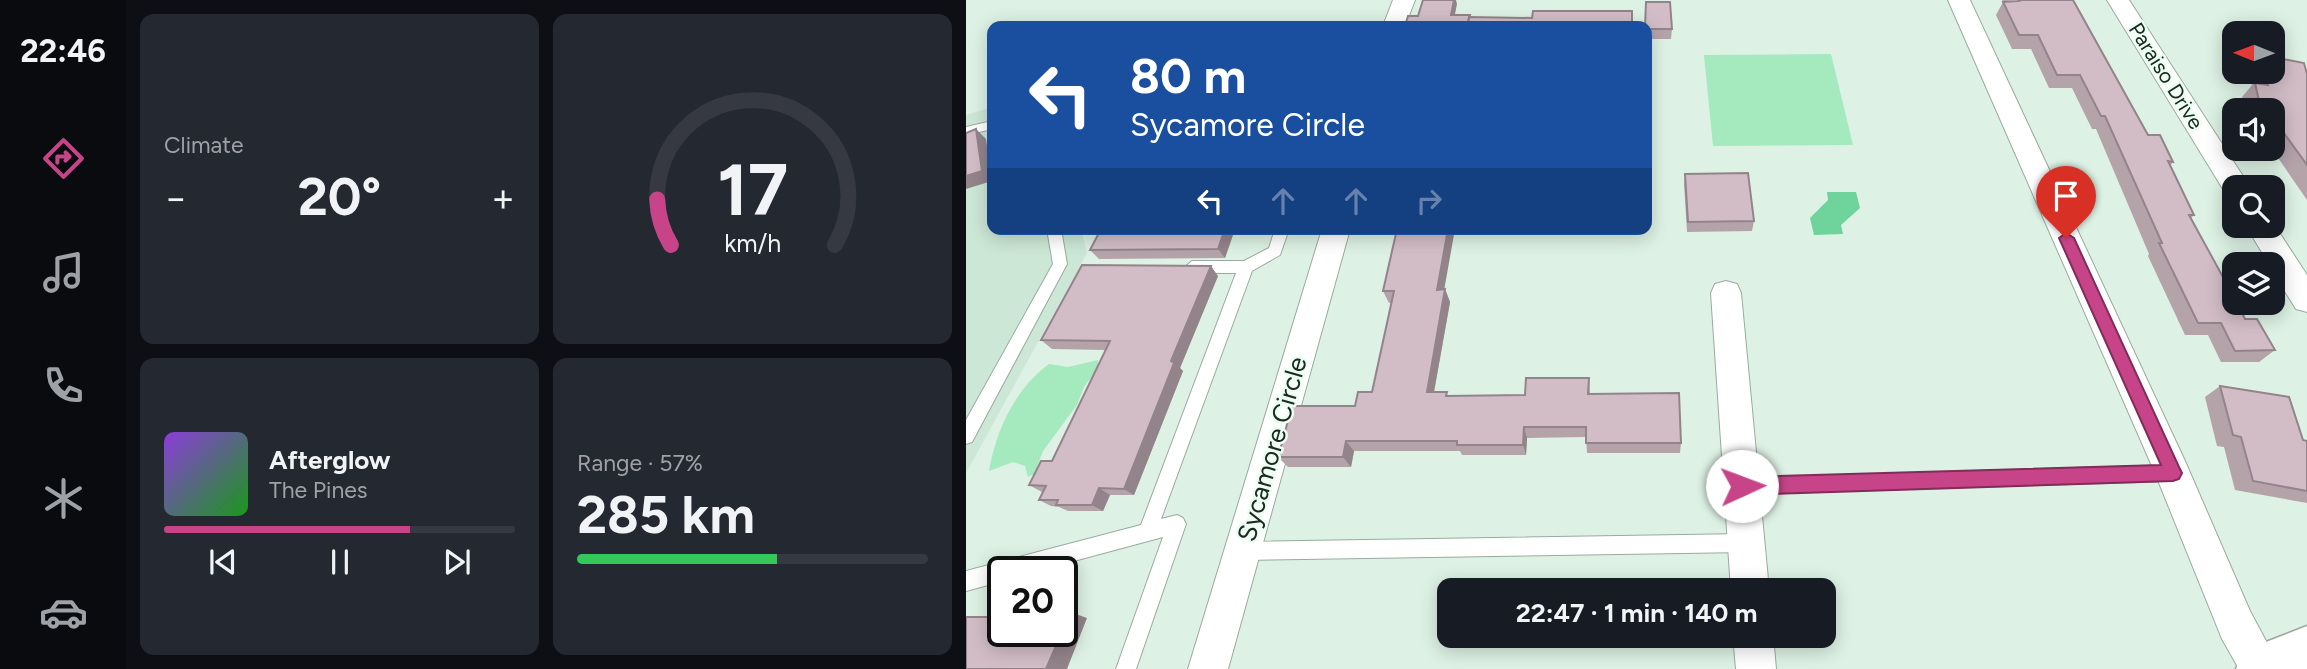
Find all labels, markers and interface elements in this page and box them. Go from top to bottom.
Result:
street label: Paraiso Drive [2124,18,2209,134]
north arrow [2222,21,2286,84]
map controls [2222,21,2285,315]
text: 22:46 [20,32,106,70]
text: 80 m [1130,46,1246,105]
icon: left [1015,49,1106,140]
button: sound [2222,98,2285,161]
text: Sycamore Circle [1130,106,1365,144]
text: Climate [164,131,243,159]
icon: directions [39,134,88,183]
text: 17 [717,146,788,233]
text: 20° [298,166,381,228]
pin [2036,166,2096,238]
text: − [164,175,188,221]
text: + [491,175,515,221]
button: search [2222,175,2285,238]
icon: arrive [2047,177,2085,215]
icon: left [1191,182,1229,220]
icon: ahead [1264,182,1302,220]
icon: ahead [1337,182,1375,220]
icon: right [1410,182,1448,220]
text: km/h [724,228,781,258]
icon: music [39,248,88,297]
button: layers [2222,252,2285,315]
street label: Sycamore Circle [1230,353,1314,545]
icon: phone [39,361,88,410]
text: Afterglow [269,444,391,476]
text: Range · 57% [577,449,703,477]
position arrow [1705,449,1779,523]
icon: climate [39,474,88,523]
text: The Pines [269,476,368,504]
text: 285 km [577,484,755,546]
icon: previous [204,543,242,581]
icon: pause [321,543,359,581]
icon: next [438,543,476,581]
speed limit sign: 20 [987,556,1078,647]
icon: car [39,588,88,637]
text: 22:47 · 1 min · 140 m [1516,597,1757,629]

